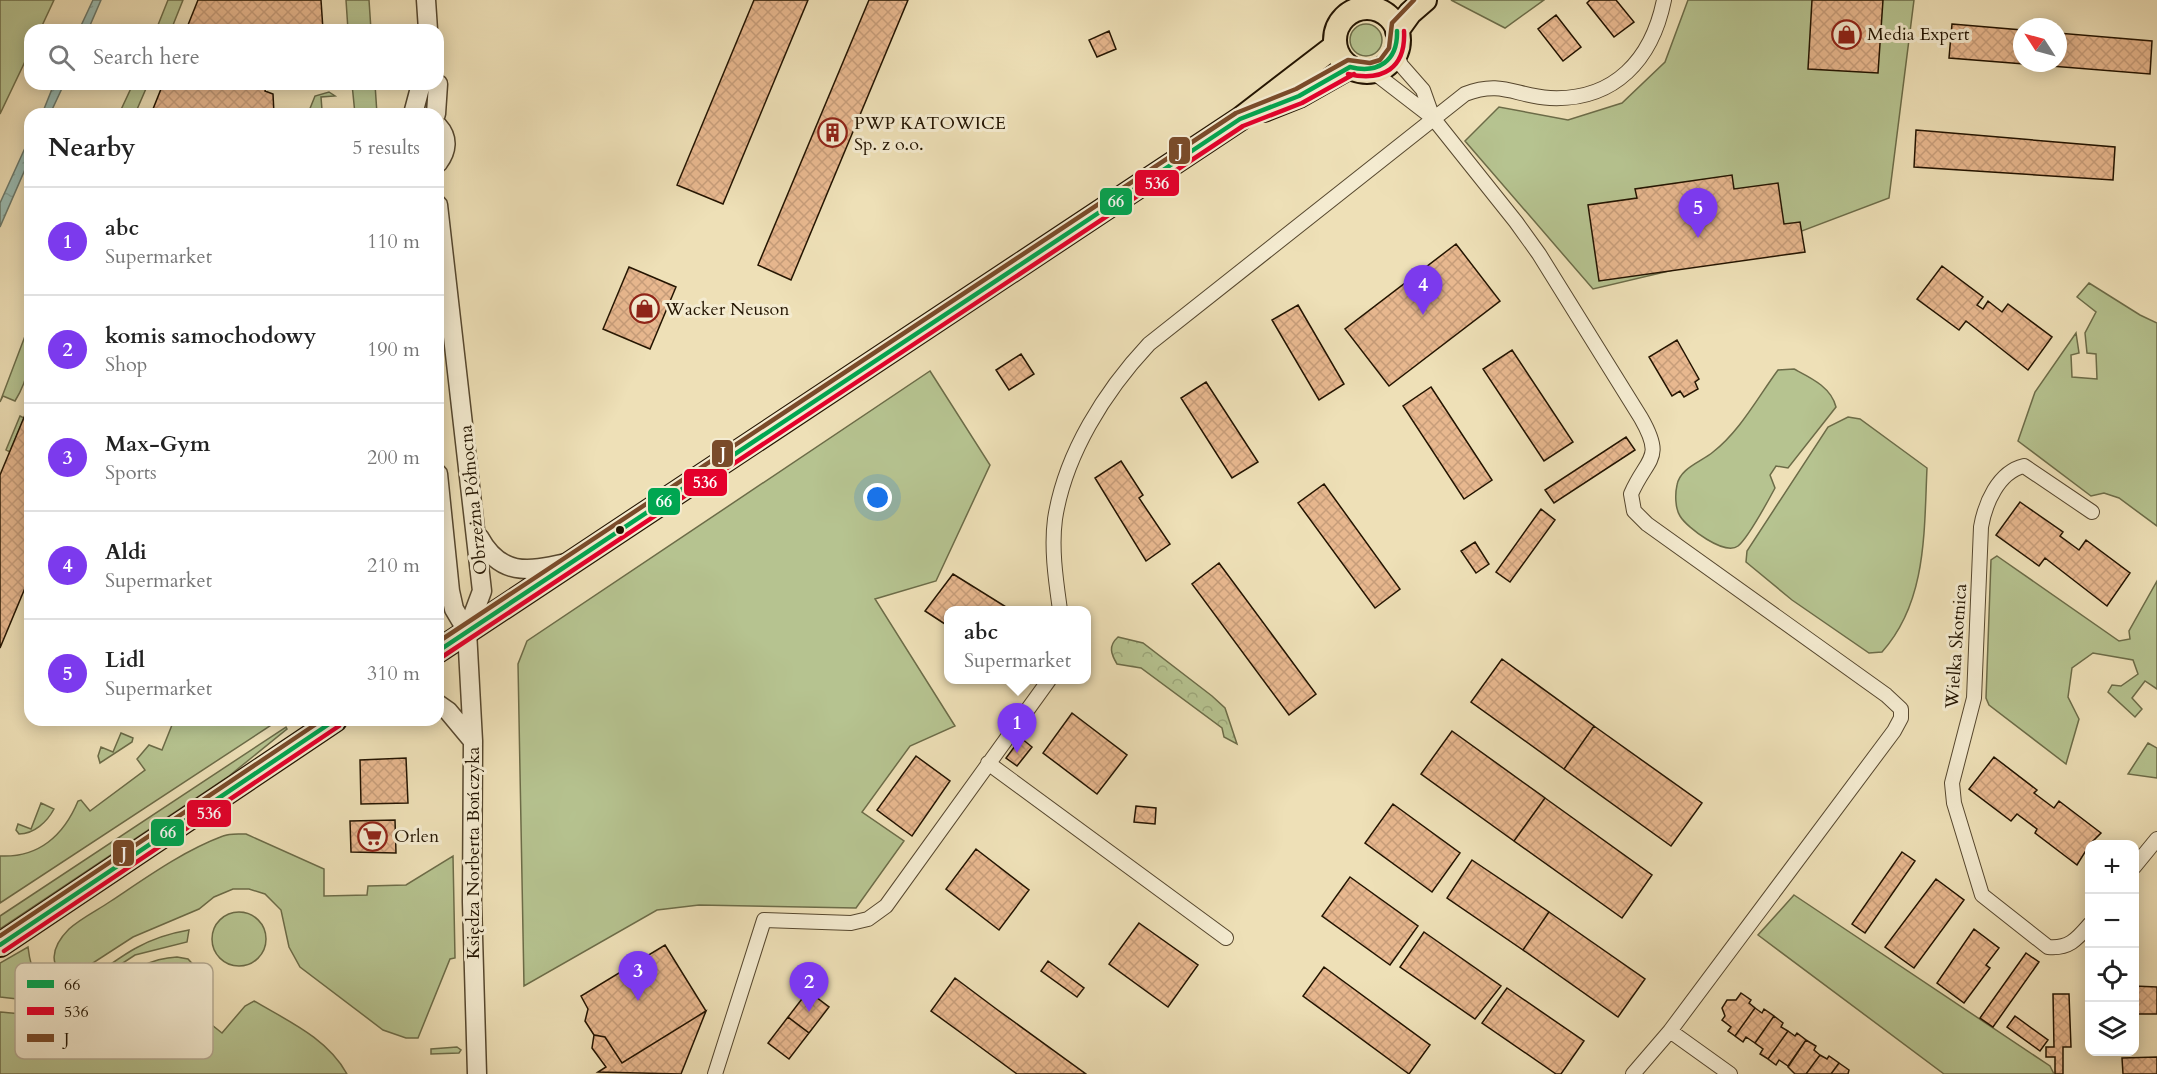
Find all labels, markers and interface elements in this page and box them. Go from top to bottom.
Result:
shop icon: Media Expert [1830,18,1862,50]
north arrow [2013,18,2067,72]
place label: Media Expert [1867,22,1970,47]
search box [24,24,444,90]
icon: search [45,41,78,74]
text: Search here [93,42,200,72]
place label: PWP KATOWICE Sp. z o.o. [854,111,1006,157]
building icon: PWP KATOWICE Sp. z o.o. [817,117,849,149]
text: Nearby [48,130,136,165]
text: 5 results [352,134,420,161]
line badge: J [1168,136,1191,165]
text: J [1175,140,1183,162]
line badge: 536 [1134,169,1180,197]
text: 536 [1145,173,1169,195]
line badge: 66 [1099,187,1133,216]
pin: 5 [1678,188,1718,238]
text: 66 [1108,191,1124,213]
text: abc [105,213,139,243]
text: 1 [62,228,73,255]
text: 110 m [367,228,420,255]
text: Supermarket [105,243,212,270]
pin: 4 [1404,266,1442,315]
shop icon: Wacker Neuson [628,293,660,325]
place label: Wacker Neuson [664,297,790,322]
text: komis samochodowy [105,321,316,351]
text: 2 [62,336,73,363]
text: 190 m [367,336,420,363]
text: Shop [105,351,147,378]
street label: Obrzeżna Północna [453,424,494,576]
text: Max-Gym [105,429,210,459]
line badge: J [711,439,734,468]
text: J [718,443,726,465]
text: 3 [62,444,73,471]
text: 200 m [367,444,420,471]
text: Sports [105,459,157,486]
line badge: 536 [683,468,728,497]
text: 536 [693,472,717,494]
your location [863,483,892,512]
line badge: 66 [647,487,681,516]
text: 66 [656,491,672,513]
unlabelled marker [614,524,626,536]
text: Aldi [105,537,147,567]
text: 4 [62,552,73,579]
text: 210 m [367,552,420,579]
text: Supermarket [105,567,212,594]
street label: Wielka Skotnica [1940,582,1973,710]
popup [944,606,1091,684]
text: abc [964,617,998,647]
text: Lidl [105,645,145,675]
text: Supermarket [964,647,1071,674]
text: 5 [62,660,73,687]
text: 310 m [367,660,420,687]
text: Supermarket [105,675,212,702]
pin: 1 [998,704,1036,753]
street label: Księdza Norberta Bończyka [461,746,486,959]
line badge: 536 [186,799,232,828]
text: 536 [197,803,221,825]
line badge: 66 [150,818,185,847]
supermarket icon: Orlen [357,820,389,852]
text: 66 [160,822,176,844]
place label: Orlen [394,824,440,849]
line badge: J [112,839,135,867]
map controls [2085,840,2139,1056]
button: + [2085,840,2139,894]
text: J [119,843,127,865]
button: − [2085,894,2139,948]
button: locate [2085,948,2139,1002]
pin: 3 [618,952,658,1001]
pin: 2 [790,962,828,1012]
legend [15,963,213,1059]
text: 66 [64,974,80,996]
text: 536 [64,1001,89,1023]
button: layers [2085,1002,2139,1056]
text: J [62,1028,69,1050]

